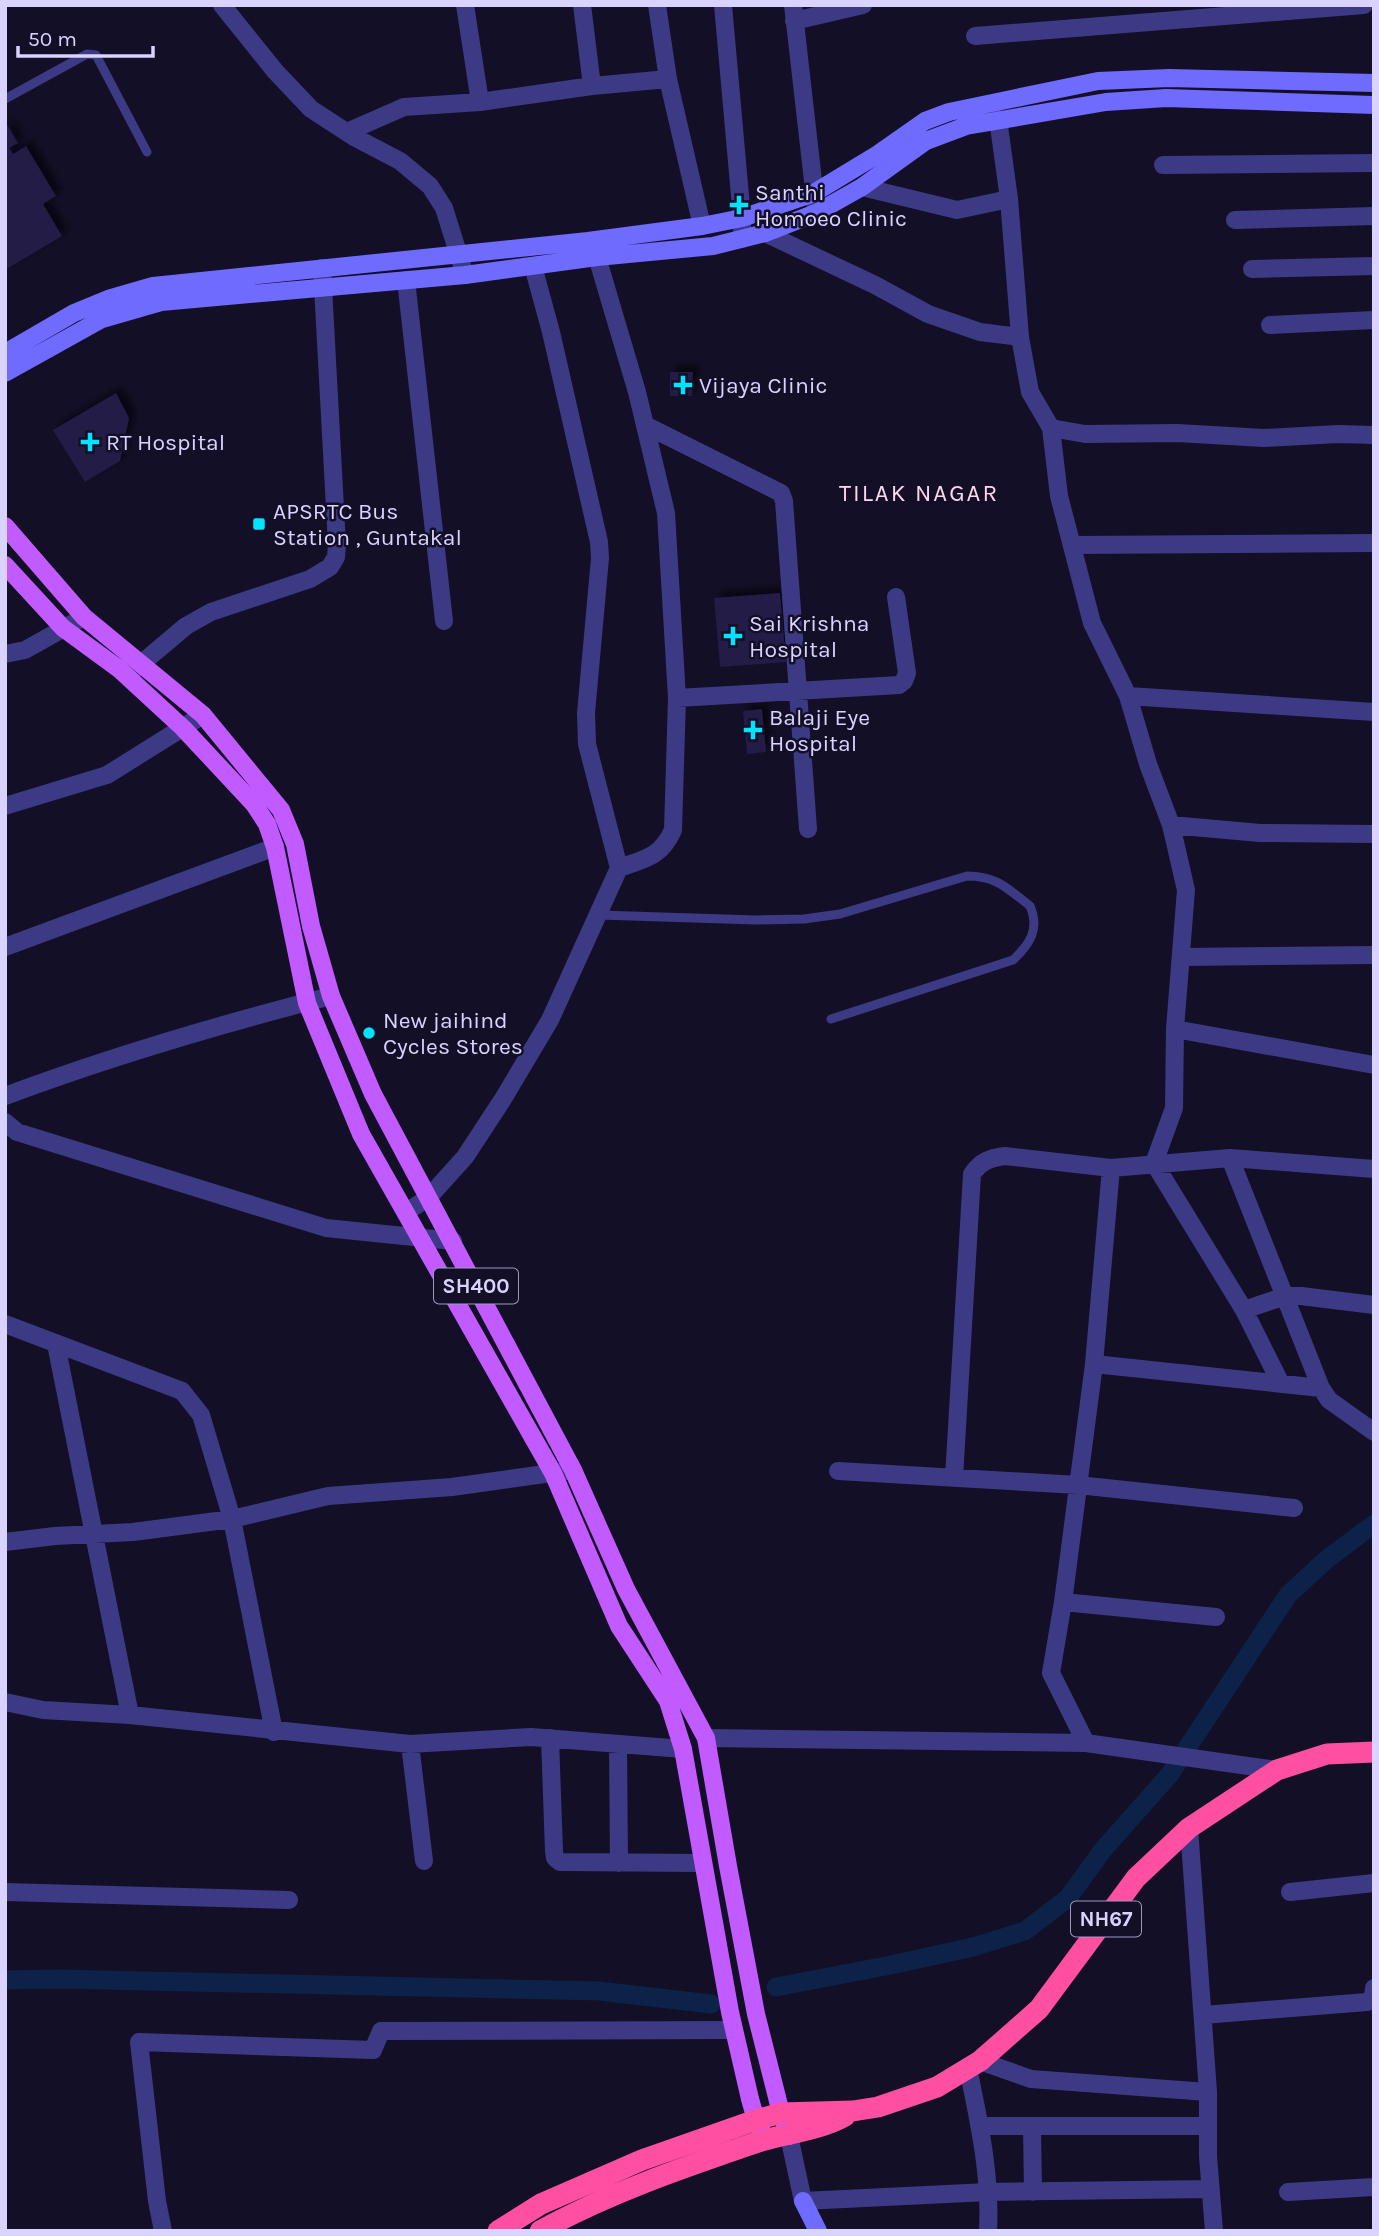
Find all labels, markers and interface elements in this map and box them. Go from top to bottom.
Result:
scale bar [18,14,152,58]
text: 50 m [28,27,77,51]
place label: Santhi Homoeo Clinic [755,179,907,232]
marker: Santhi Homoeo Clinic [729,195,749,215]
place label: Vijaya Clinic [699,372,828,399]
marker: Vijaya Clinic [673,375,693,395]
place label: RT Hospital [106,429,225,456]
marker: RT Hospital [80,432,100,452]
district label: TILAK NAGAR [839,479,999,507]
place label: APSRTC Bus Station , Guntakal [273,498,462,551]
marker: APSRTC Bus Station , Guntakal [251,516,267,532]
place label: Sai Krishna Hospital [749,610,870,663]
marker: Sai Krishna Hospital [723,626,743,646]
place label: Balaji Eye Hospital [769,704,870,757]
marker: Balaji Eye Hospital [743,720,763,740]
place label: New jaihind Cycles Stores [383,1007,523,1060]
marker: New jaihind Cycles Stores [361,1025,377,1041]
road number: SH400 [434,1268,518,1304]
road number: NH67 [1071,1902,1141,1937]

